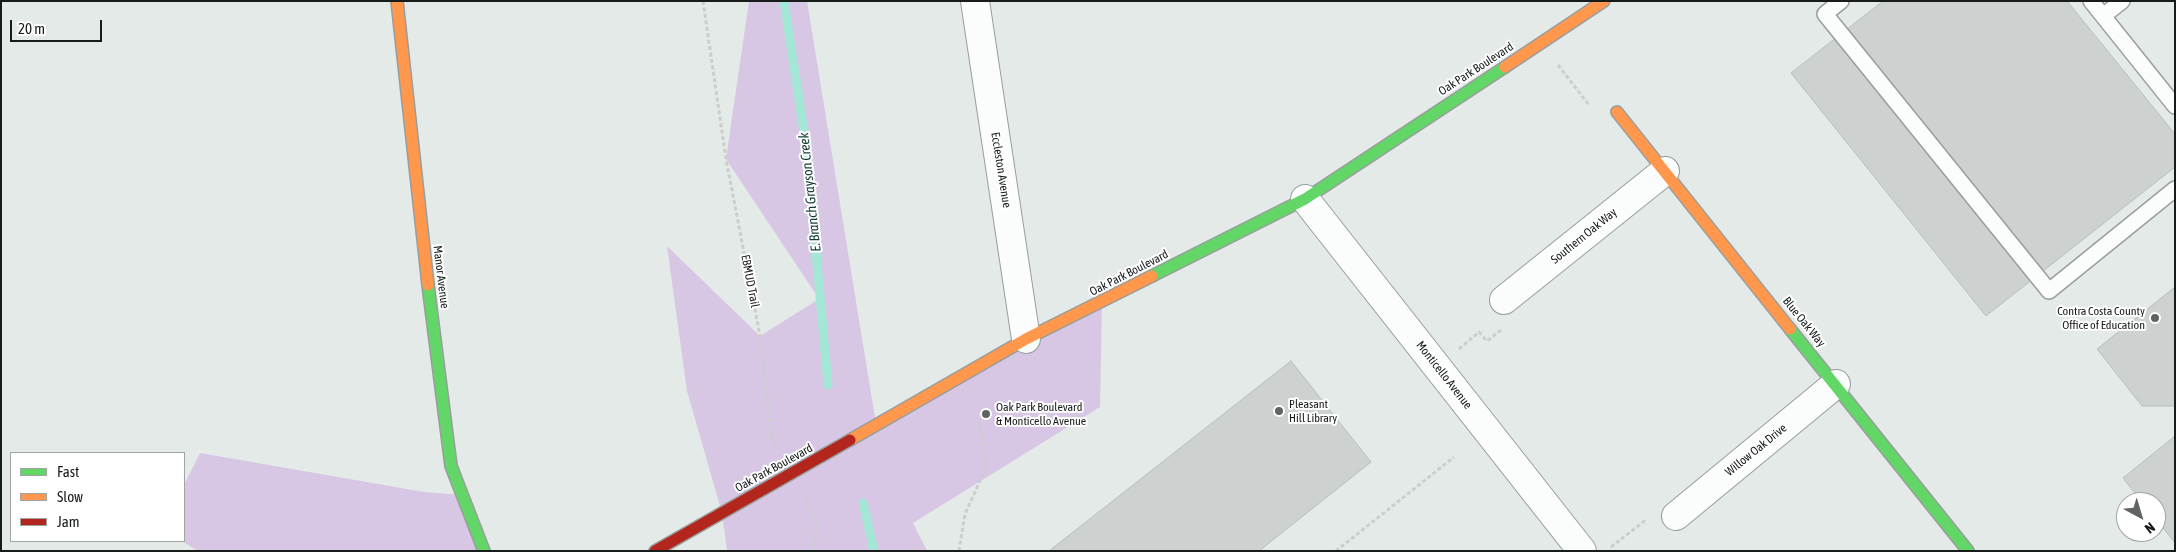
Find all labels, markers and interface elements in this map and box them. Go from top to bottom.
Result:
scale bar [12,10,105,42]
text: 20 m [18,20,45,37]
street label: Oak Park Boulevard [1436,39,1516,99]
water label: E. Branch Grayson Creek [795,131,825,253]
street label: Eccleston Avenue [988,131,1014,209]
street label: Southern Oak Way [1548,205,1620,267]
street label: Manor Avenue [430,245,452,309]
street label: Oak Park Boulevard [1087,247,1171,299]
street label: EBMUD Trail [738,253,762,309]
street label: Blue Oak Way [1779,294,1829,350]
place label: Contra Costa County Office of Education [2057,304,2145,332]
marker: Contra Costa County Office of Education [2149,312,2161,324]
street label: Monticello Avenue [1413,338,1475,412]
place label: Pleasant Hill Library [1289,397,1337,425]
place label: Oak Park Boulevard & Monticello Avenue [996,400,1086,428]
marker: Pleasant Hill Library [1273,405,1285,417]
marker: Oak Park Boulevard & Monticello Avenue [980,408,992,420]
street label: Willow Oak Drive [1722,421,1790,479]
street label: Oak Park Boulevard [733,441,815,495]
legend [10,452,185,542]
text: Fast [57,463,79,480]
text: Slow [57,488,83,505]
north arrow [2116,492,2166,542]
text: Jam [57,513,80,530]
text: N [2142,519,2158,537]

